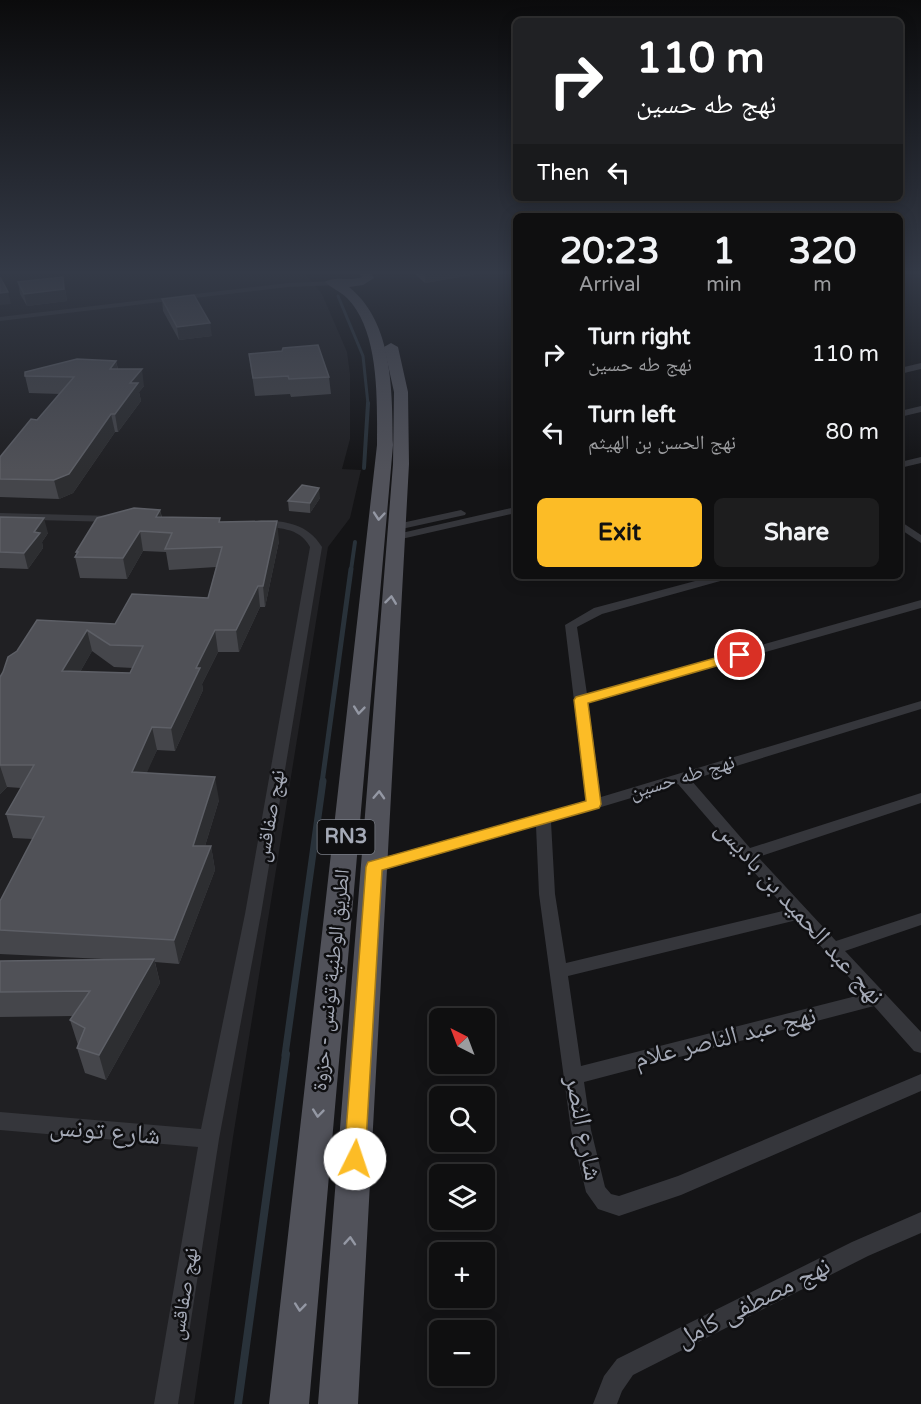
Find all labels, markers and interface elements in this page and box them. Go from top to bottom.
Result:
text: 110 m [636,33,765,84]
icon: right [537,42,615,120]
text: نهج طه حسين [636,88,776,121]
icon: left [602,156,635,189]
text: Then [537,160,590,186]
text: 20:23 [560,230,660,273]
text: 1 [713,230,735,273]
text: 320 [788,230,856,273]
text: Arrival [579,273,641,297]
text: min [706,273,742,297]
text: m [813,273,832,297]
text: Turn right [588,324,690,350]
icon: right [537,338,570,371]
text: 110 m [812,341,879,367]
text: نهج طه حسين [588,353,692,377]
text: Turn left [588,402,676,428]
icon: left [537,416,570,449]
text: 80 m [825,419,879,445]
text: نهج الحسن بن الهيثم [588,431,736,455]
button: Exit [537,498,702,567]
button: Share [714,498,879,567]
one-way arrow [372,511,385,520]
one-way arrow [384,596,397,605]
pin [714,629,765,680]
icon: arrive [723,638,756,671]
one-way arrow [353,705,366,714]
street label: نهج طه حسين [626,749,738,805]
street label: نهج صفاقس [250,768,290,864]
one-way arrow [373,790,386,799]
street label: نهج عبد الحميد بن باديس [708,813,891,1012]
road number: RN3 [318,820,374,854]
street label: الطريق الوطنية تونس - حزوة [307,868,355,1092]
street label: نهج عبد الناصر علام [631,999,820,1077]
north arrow [429,1008,495,1074]
map controls [429,1008,495,1386]
street label: شارع النصر [558,1072,609,1183]
button: search [429,1086,495,1152]
one-way arrow [312,1108,325,1117]
street label: شارع تونس [48,1111,162,1151]
position arrow [323,1127,387,1191]
button: layers [429,1164,495,1230]
one-way arrow [343,1236,356,1245]
button: + [429,1242,495,1308]
street label: نهج صفاقس [164,1246,204,1342]
street label: نهج مصطفى كامل [671,1250,836,1355]
one-way arrow [294,1302,306,1311]
button: − [429,1320,495,1386]

